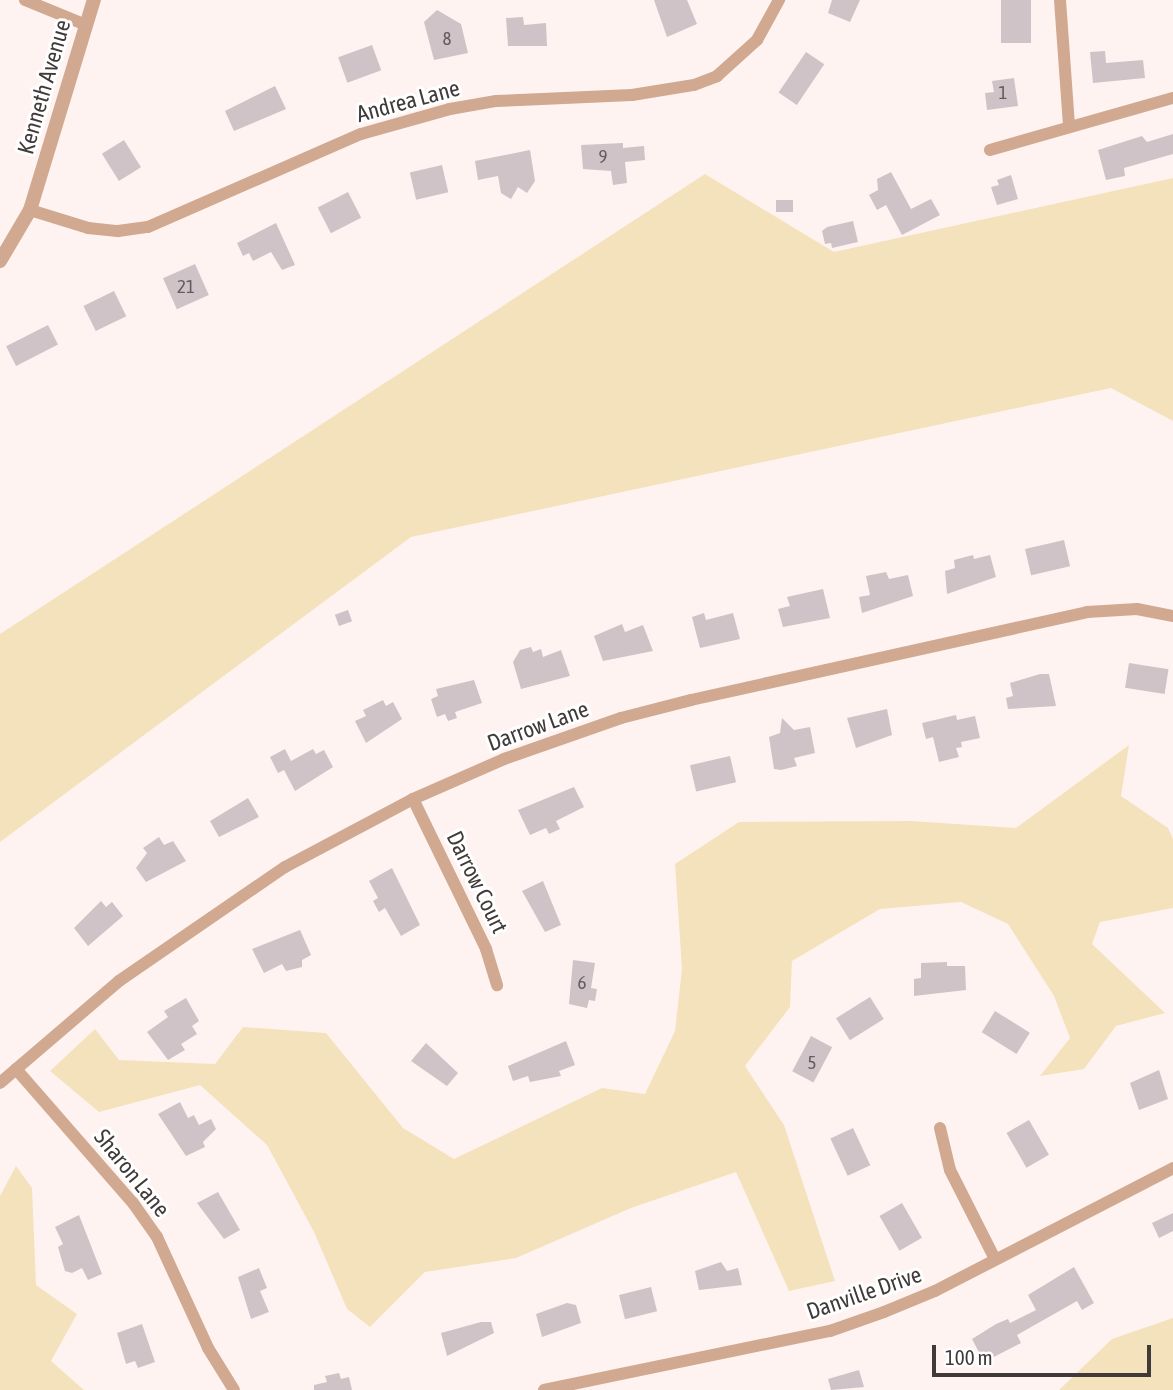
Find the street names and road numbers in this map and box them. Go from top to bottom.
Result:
street label: Kenneth Avenue [12,17,76,157]
street label: Andrea Lane [353,74,463,128]
street label: Darrow Lane [484,695,592,757]
street label: Darrow Court [440,826,514,938]
street label: Sharon Lane [88,1124,176,1222]
street label: Danville Drive [803,1260,925,1326]

